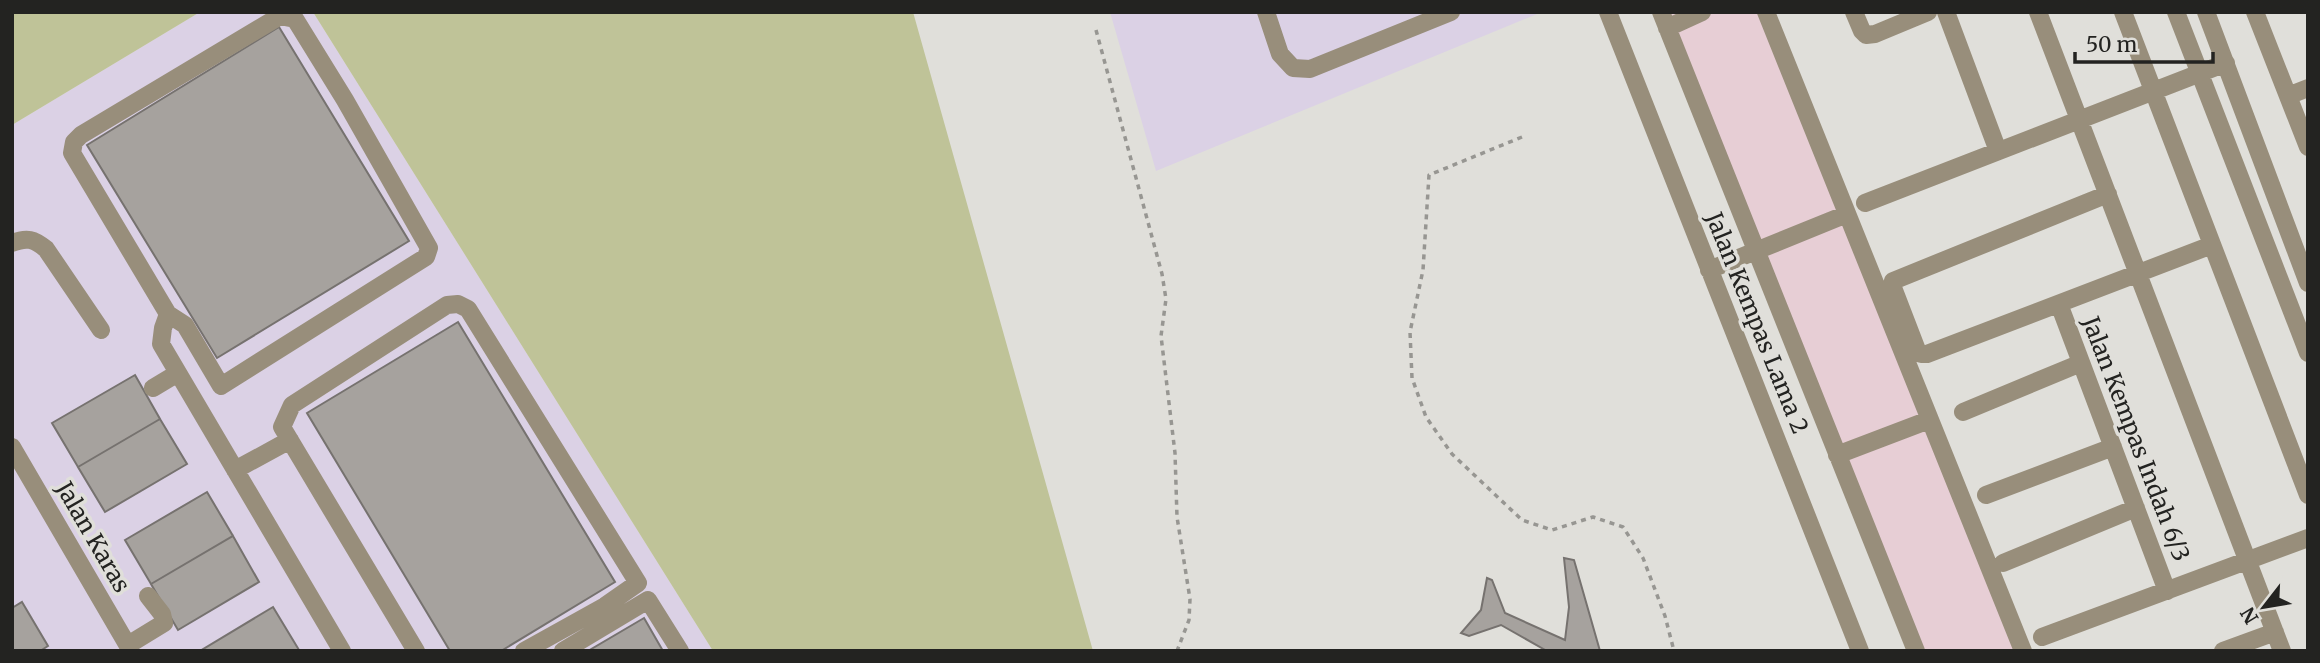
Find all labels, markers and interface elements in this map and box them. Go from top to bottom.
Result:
scale bar [2075,21,2213,65]
text: 50 m [2086,31,2137,58]
street label: Jalan Kempas Lama 2 [1699,207,1815,438]
street label: Jalan Kempas Indah 6/3 [2076,311,2197,565]
street label: Jalan Karas [50,475,137,597]
north arrow [2229,572,2299,642]
text: N [2235,603,2264,628]

